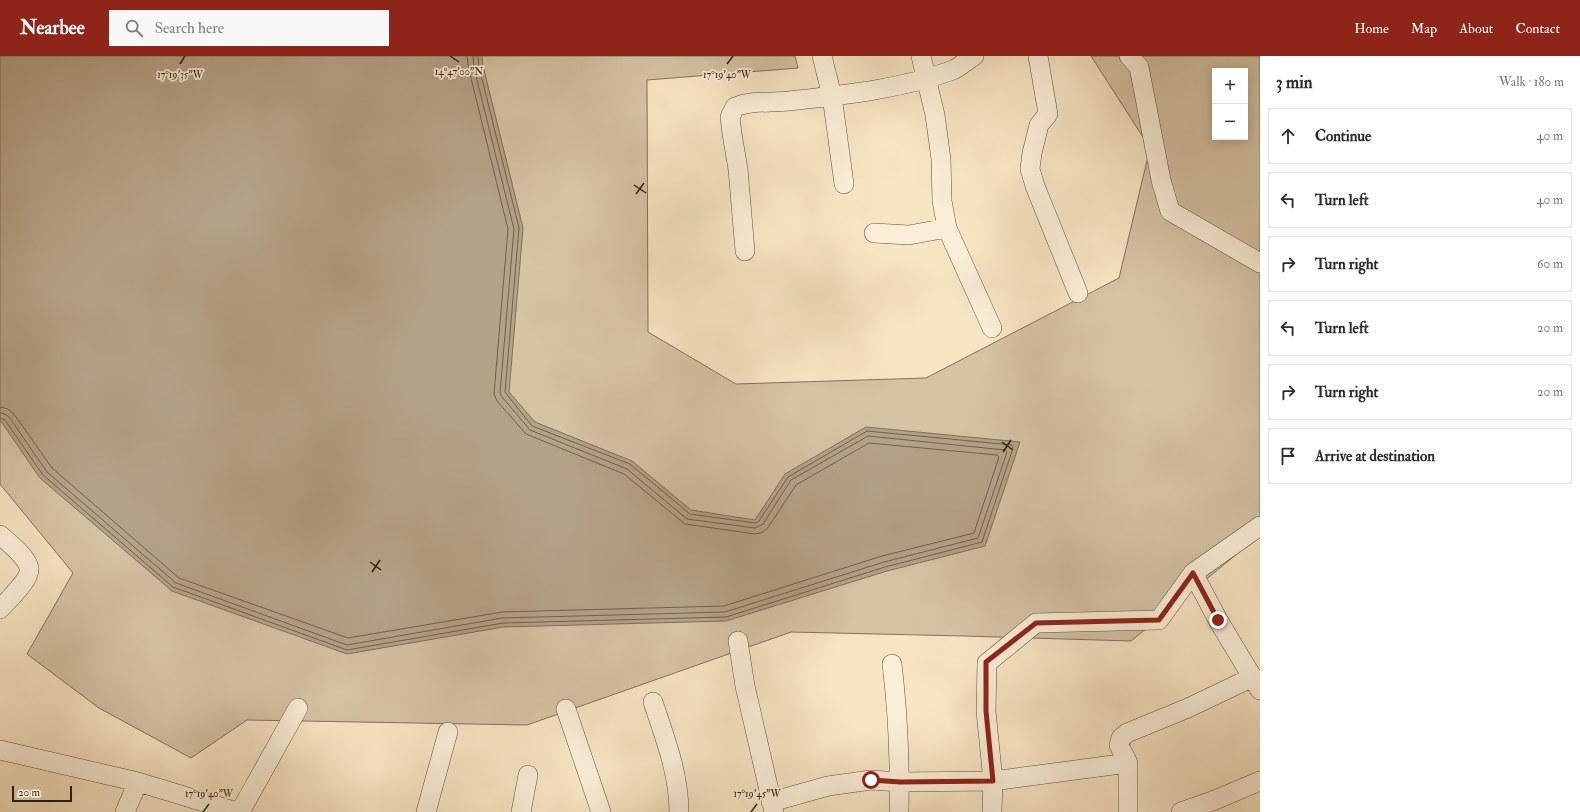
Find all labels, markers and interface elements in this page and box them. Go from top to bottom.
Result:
search box [109,10,389,46]
text: Nearbee [20,16,85,40]
icon: search [123,17,145,39]
text: Search here [155,19,224,38]
text: Home [1354,20,1389,37]
text: Map [1411,20,1437,37]
text: About [1459,20,1493,37]
text: Contact [1515,20,1560,37]
text: 14°47'00"N [435,66,483,78]
map controls [1212,68,1248,140]
button: + [1212,68,1248,104]
text: 17°19'35"W [157,69,204,81]
text: 17°19'40"W [703,69,752,81]
text: 3 min [1276,72,1313,93]
text: Walk · 180 m [1499,74,1564,90]
button: − [1212,104,1248,140]
icon: ahead [1277,125,1299,147]
text: Continue [1315,127,1371,146]
text: 40 m [1537,128,1563,144]
icon: left [1277,189,1299,211]
text: Turn left [1315,191,1369,210]
text: 40 m [1537,192,1563,208]
icon: right [1277,253,1299,275]
text: Turn right [1315,255,1378,274]
text: 60 m [1537,256,1563,272]
icon: left [1277,317,1299,339]
text: Turn left [1315,319,1369,338]
text: 20 m [1537,320,1563,336]
icon: right [1277,381,1299,403]
text: Turn right [1315,383,1378,402]
text: 20 m [1537,384,1563,400]
icon: arrive [1277,445,1299,467]
text: Arrive at destination [1315,447,1435,466]
route end [1209,611,1227,629]
route start [862,771,880,789]
scale bar [12,784,72,803]
text: 20 m [18,786,40,799]
text: 17°19'40"W [185,788,234,800]
text: 17°19'45"W [733,788,781,800]

